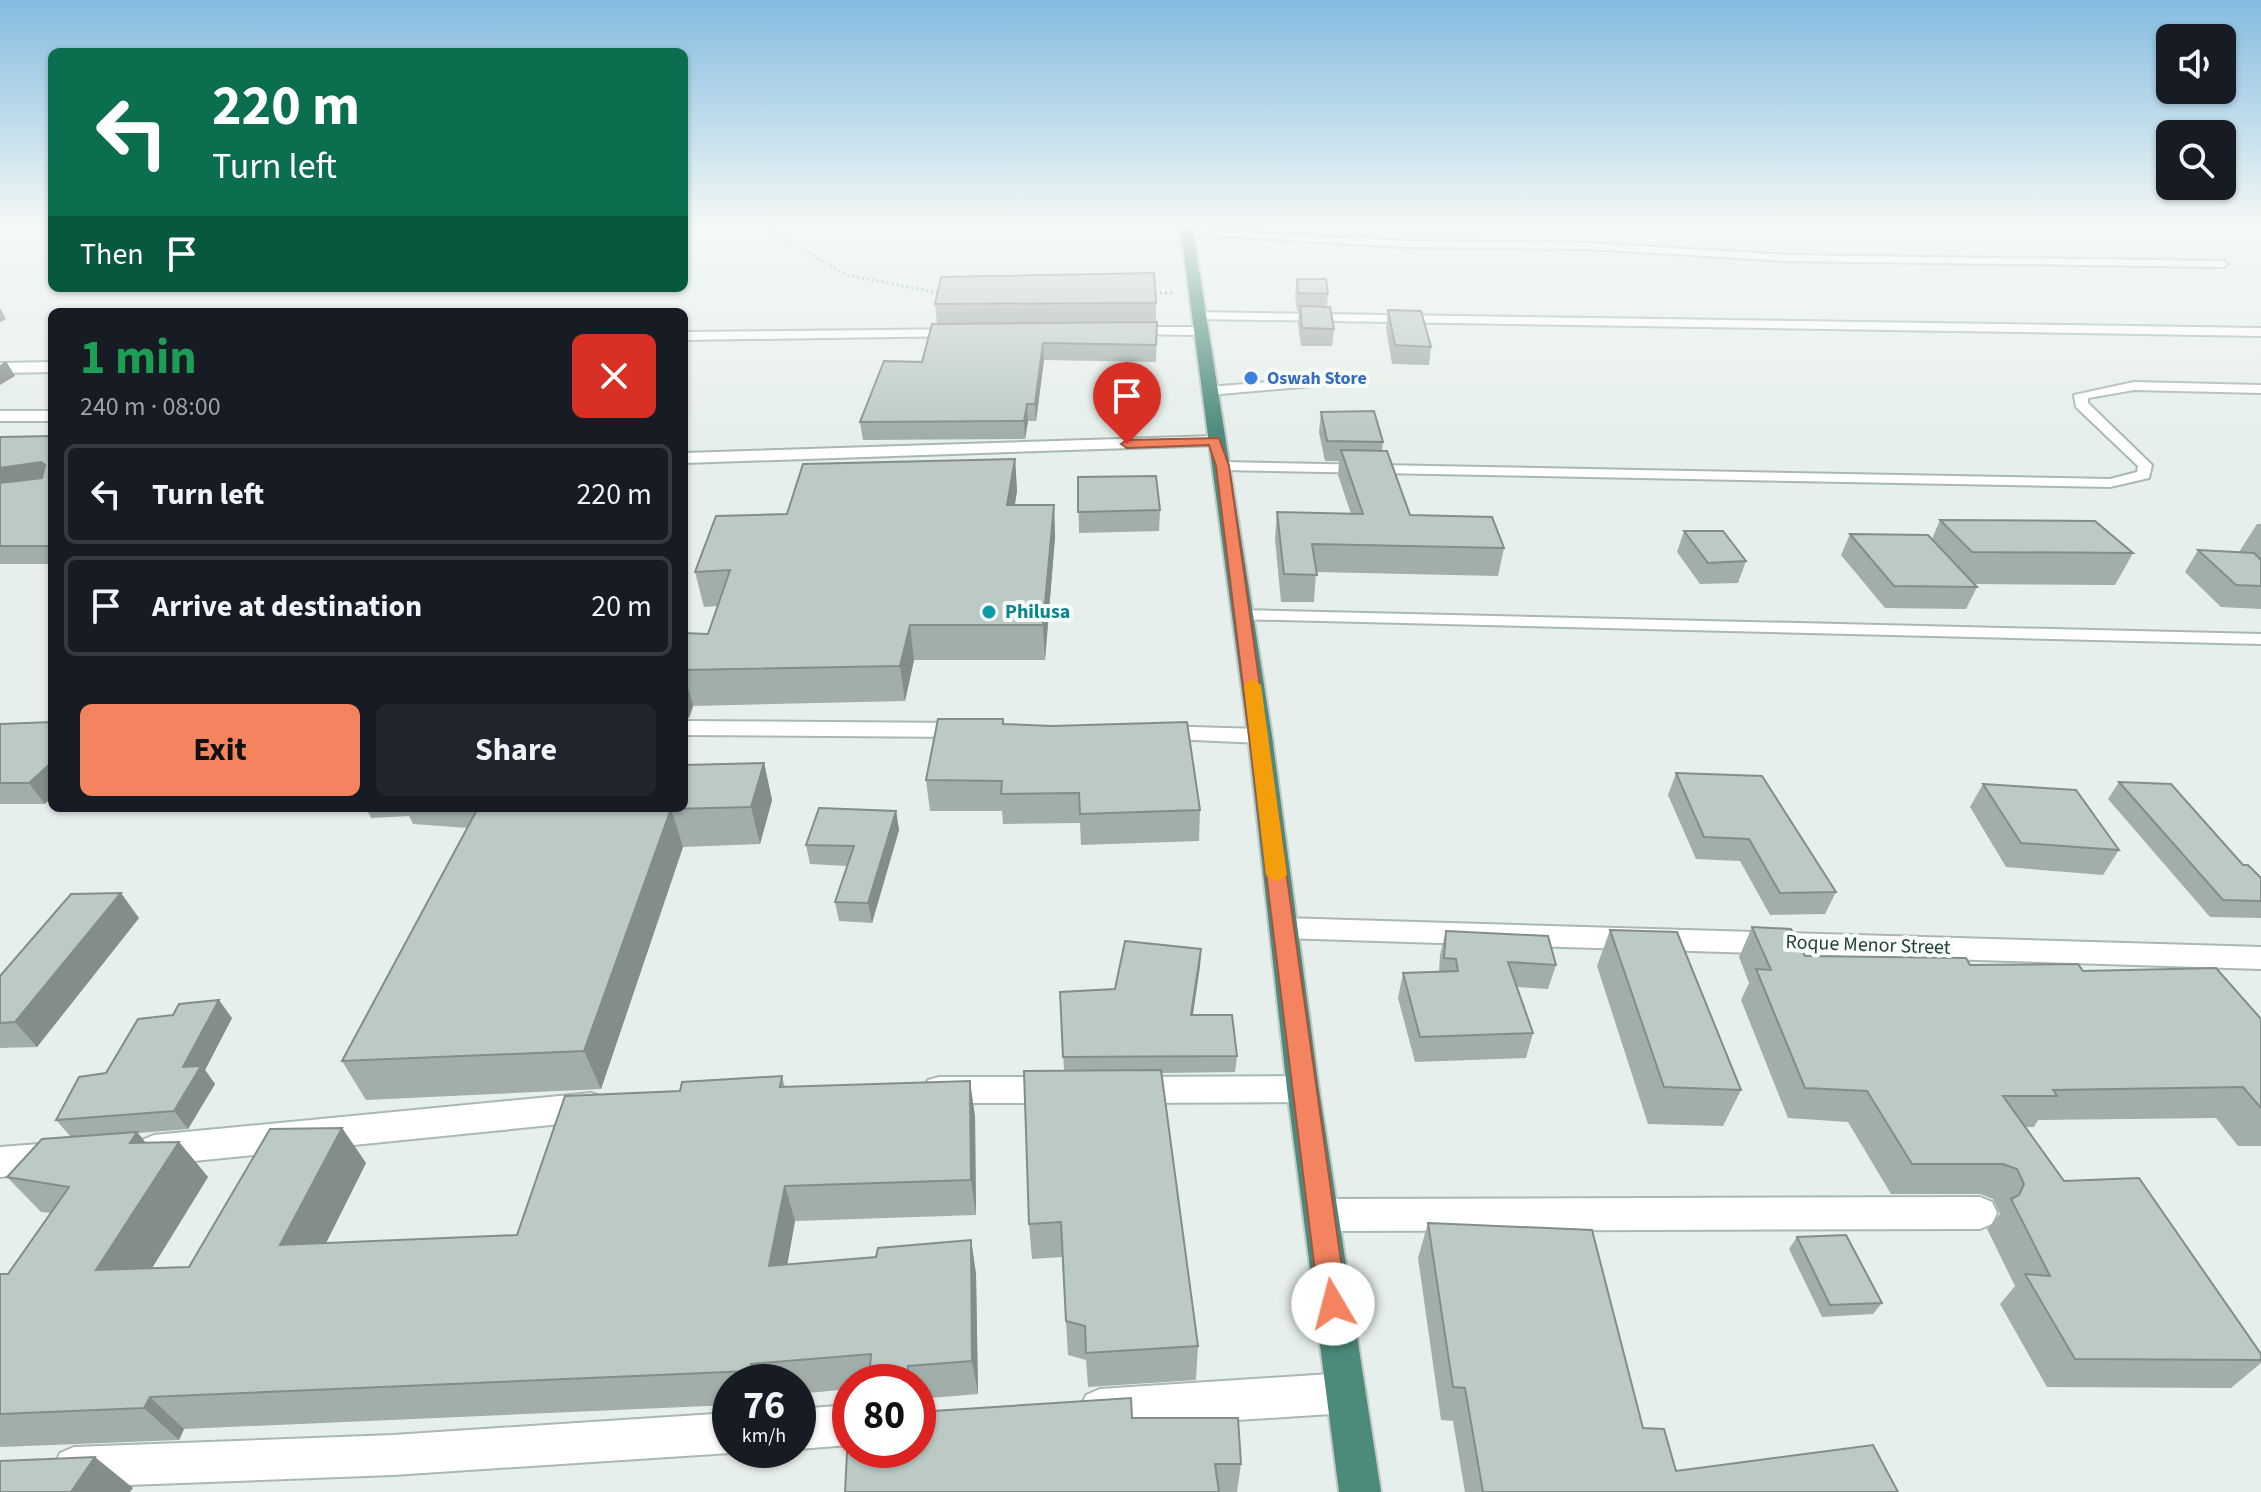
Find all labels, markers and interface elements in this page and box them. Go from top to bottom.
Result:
map controls [2156,24,2236,200]
button: sound [2156,24,2236,104]
text: 220 m [212,67,360,146]
icon: left [80,80,184,184]
button: search [2156,120,2236,200]
text: Turn left [212,141,337,192]
icon: arrive [160,232,204,276]
text: Then [80,233,144,276]
text: 1 min [80,324,197,392]
button: close [572,334,656,418]
pin [1093,362,1161,444]
place label: Oswah Store [1267,366,1367,391]
marker: Oswah Store [1242,369,1260,387]
icon: arrive [1105,374,1149,418]
text: 240 m · 08:00 [80,388,221,425]
icon: left [84,472,128,516]
text: Turn left [152,473,264,516]
text: 220 m [576,473,652,516]
icon: arrive [84,584,128,628]
text: Arrive at destination [152,585,422,628]
text: 20 m [591,585,652,628]
place label: Philusa [1005,598,1070,626]
marker: Philusa [980,603,998,621]
button: Exit [80,704,360,796]
button: Share [376,704,656,796]
street label: Roque Menor Street [1785,928,1951,962]
position arrow [1291,1262,1375,1346]
speed limit sign: 80 [832,1364,936,1468]
text: 76 [743,1377,785,1434]
text: km/h [742,1422,786,1450]

